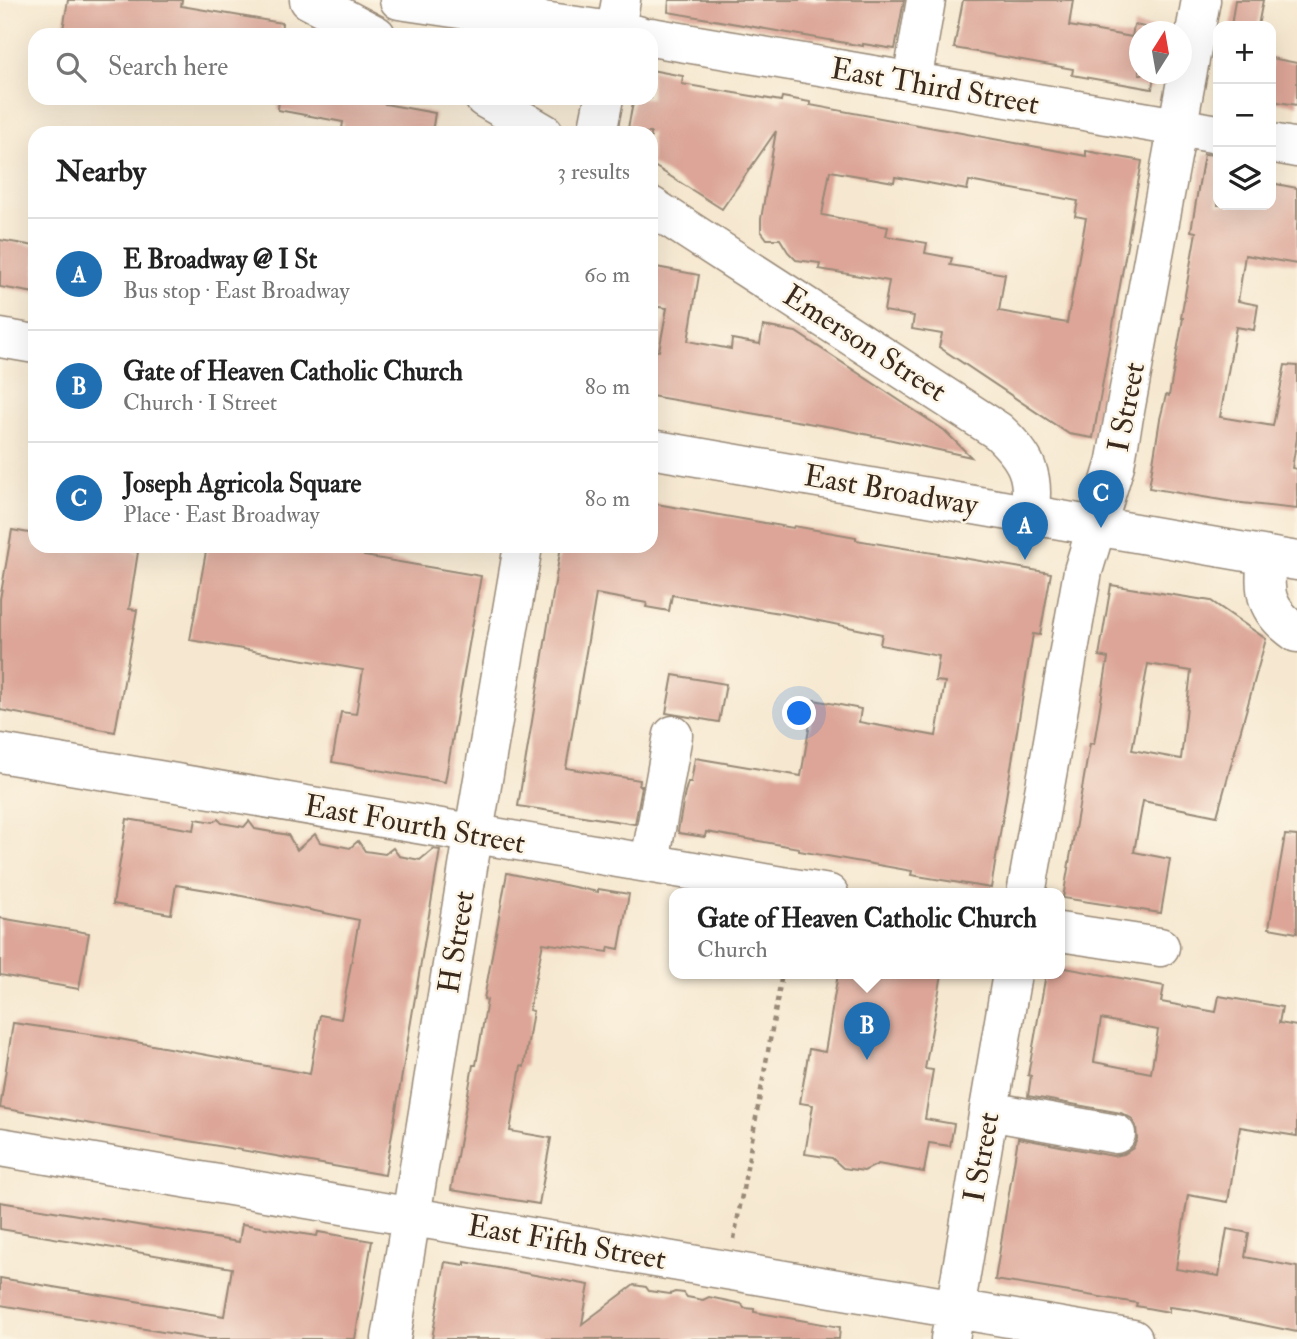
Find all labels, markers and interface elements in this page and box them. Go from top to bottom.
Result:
north arrow [1129,21,1192,84]
map controls [1213,21,1276,210]
button: + [1213,21,1276,84]
search box [28,28,658,105]
icon: search [52,48,90,86]
street label: East Third Street [828,50,1042,123]
text: Search here [108,51,228,83]
button: − [1213,84,1276,147]
button: layers [1213,147,1276,210]
text: Nearby [56,153,146,190]
text: 3 results [557,157,630,186]
text: E Broadway @ I St [123,244,317,276]
text: A [72,260,86,289]
text: 60 m [584,260,630,289]
text: Bus stop · East Broadway [123,276,350,305]
street label: Emerson Street [776,277,954,410]
text: Gate of Heaven Catholic Church [123,356,463,388]
street label: I Street [1100,359,1153,455]
text: B [71,372,87,401]
text: 80 m [585,372,630,401]
text: Church · I Street [123,388,277,417]
street label: East Broadway [801,457,982,524]
text: Joseph Agricola Square [123,468,361,500]
pin: C [1078,470,1124,528]
text: C [71,484,87,513]
text: 80 m [585,484,630,513]
text: Place · East Broadway [123,500,320,529]
pin: A [1002,502,1048,560]
your location [782,696,816,730]
street label: East Fourth Street [302,787,528,862]
street label: H Street [430,888,483,996]
popup [669,888,1065,979]
text: Gate of Heaven Catholic Church [697,903,1037,935]
text: Church [697,935,768,964]
pin: B [844,1002,890,1060]
street label: I Street [955,1109,1008,1205]
street label: East Fifth Street [465,1207,669,1278]

